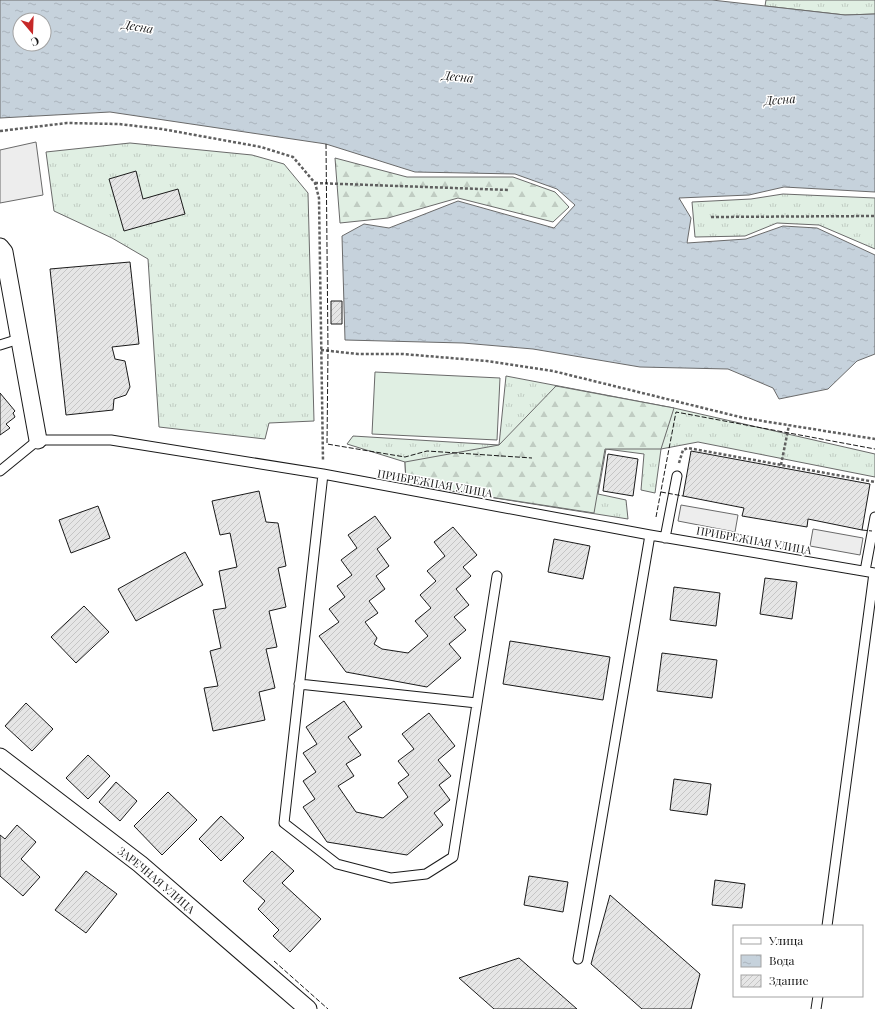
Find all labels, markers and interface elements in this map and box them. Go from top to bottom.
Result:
north arrow [12,12,52,52]
water label: Десна [119,15,155,37]
text: С [29,34,42,50]
water label: Десна [440,66,474,86]
water label: Десна [762,90,796,108]
street label: ПРИБРЕЖНАЯ УЛИЦА [376,465,494,501]
street label: ПРИБРЕЖНАЯ УЛИЦА [695,522,813,558]
street label: ЗАРЕЧНАЯ УЛИЦА [115,843,199,916]
legend [733,925,863,997]
text: Улица [768,932,803,948]
text: Вода [769,952,795,968]
text: Здание [769,972,809,988]

